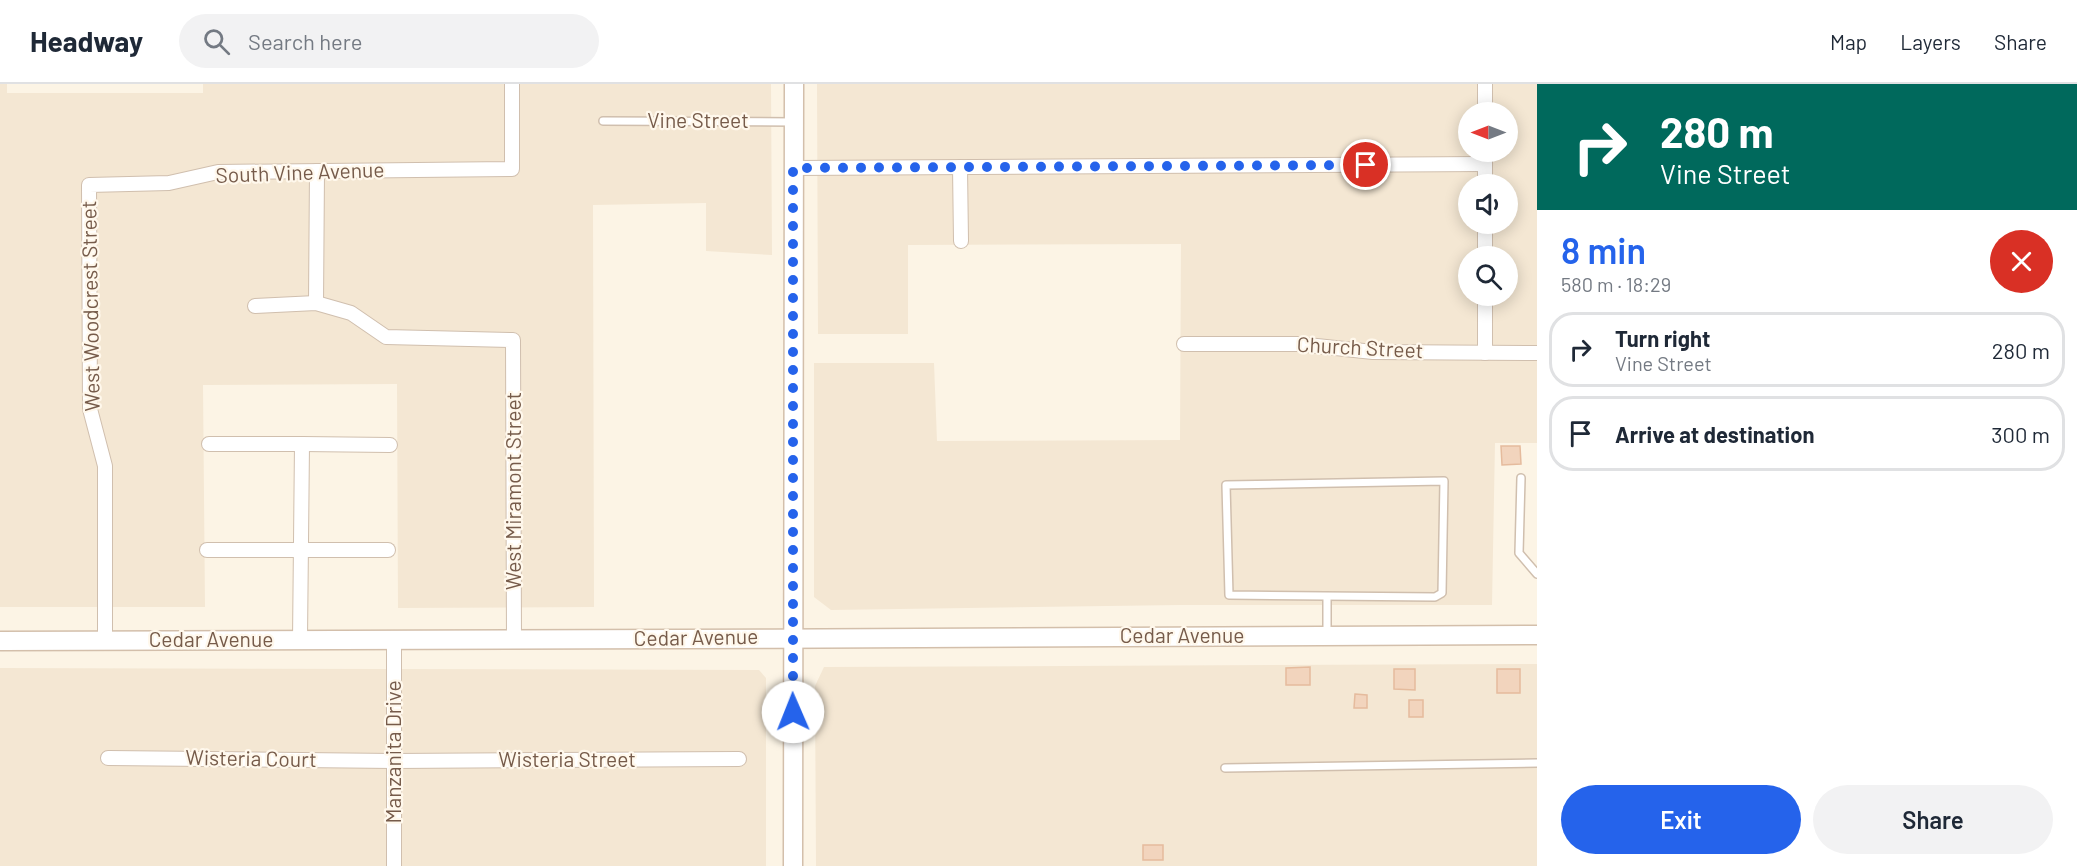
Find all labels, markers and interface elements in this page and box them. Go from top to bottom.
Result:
search box [179,14,599,68]
text: Headway [30,24,143,58]
icon: search [200,25,233,58]
text: Search here [248,28,362,54]
text: Map [1830,29,1867,54]
text: Layers [1900,29,1961,54]
text: Share [1994,29,2047,54]
north arrow [1458,102,1518,162]
map controls [1458,102,1518,306]
text: 280 m [1660,106,1774,156]
street label: Vine Street [647,107,749,132]
icon: right [1561,108,1639,186]
pin [1340,139,1391,190]
icon: arrive [1349,148,1382,181]
street label: South Vine Avenue [215,156,385,187]
text: Vine Street [1660,157,1791,189]
button: sound [1458,174,1518,234]
street label: West Woodcrest Street [75,200,104,412]
text: 8 min [1561,228,1646,271]
button: close [1990,230,2053,293]
button: search [1458,246,1518,306]
text: 580 m · 18:29 [1561,272,1671,296]
text: Turn right [1615,325,1710,351]
street label: Church Street [1296,331,1424,362]
icon: right [1564,333,1597,366]
text: 280 m [1992,337,2050,363]
text: Vine Street [1615,351,1712,375]
street label: West Miramont Street [500,392,525,590]
icon: arrive [1564,417,1597,450]
text: Arrive at destination [1615,421,1814,447]
text: 300 m [1991,421,2050,447]
street label: Cedar Avenue [1120,622,1244,647]
street label: Cedar Avenue [633,623,759,650]
street label: Cedar Avenue [149,626,273,651]
street label: Manzanita Drive [380,680,405,824]
position arrow [761,680,825,744]
street label: Wisteria Court [185,744,317,771]
street label: Wisteria Street [498,746,636,771]
button: Exit [1561,785,1801,854]
button: Share [1813,785,2053,854]

